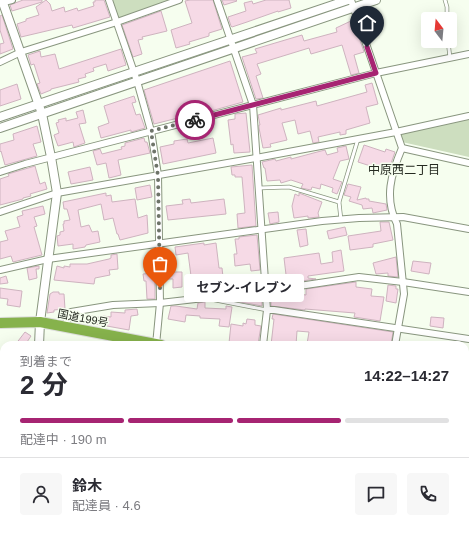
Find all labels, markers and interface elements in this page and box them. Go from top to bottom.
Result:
pin [350,6,384,47]
icon: home [356,12,378,34]
north arrow [421,12,457,48]
map controls [421,12,457,48]
courier [175,100,215,140]
icon: bike [184,109,206,131]
district label: 中原西二丁目 [368,163,440,177]
pin [143,247,177,288]
icon: bag [149,253,171,275]
callout: セブン-イレブン [184,274,304,302]
text: セブン-イレブン [196,280,292,295]
street label: 国道199号 [57,307,109,329]
text: 到着まで [20,354,72,369]
text: 14:22–14:27 [364,367,449,384]
text: 2 分 [20,370,68,400]
text: 配達中 · 190 m [20,432,107,447]
button: person [20,473,62,515]
button: chat [355,473,397,515]
button: phone [407,473,449,515]
text: 鈴木 [72,477,102,494]
text: 配達員 · 4.6 [72,498,141,513]

